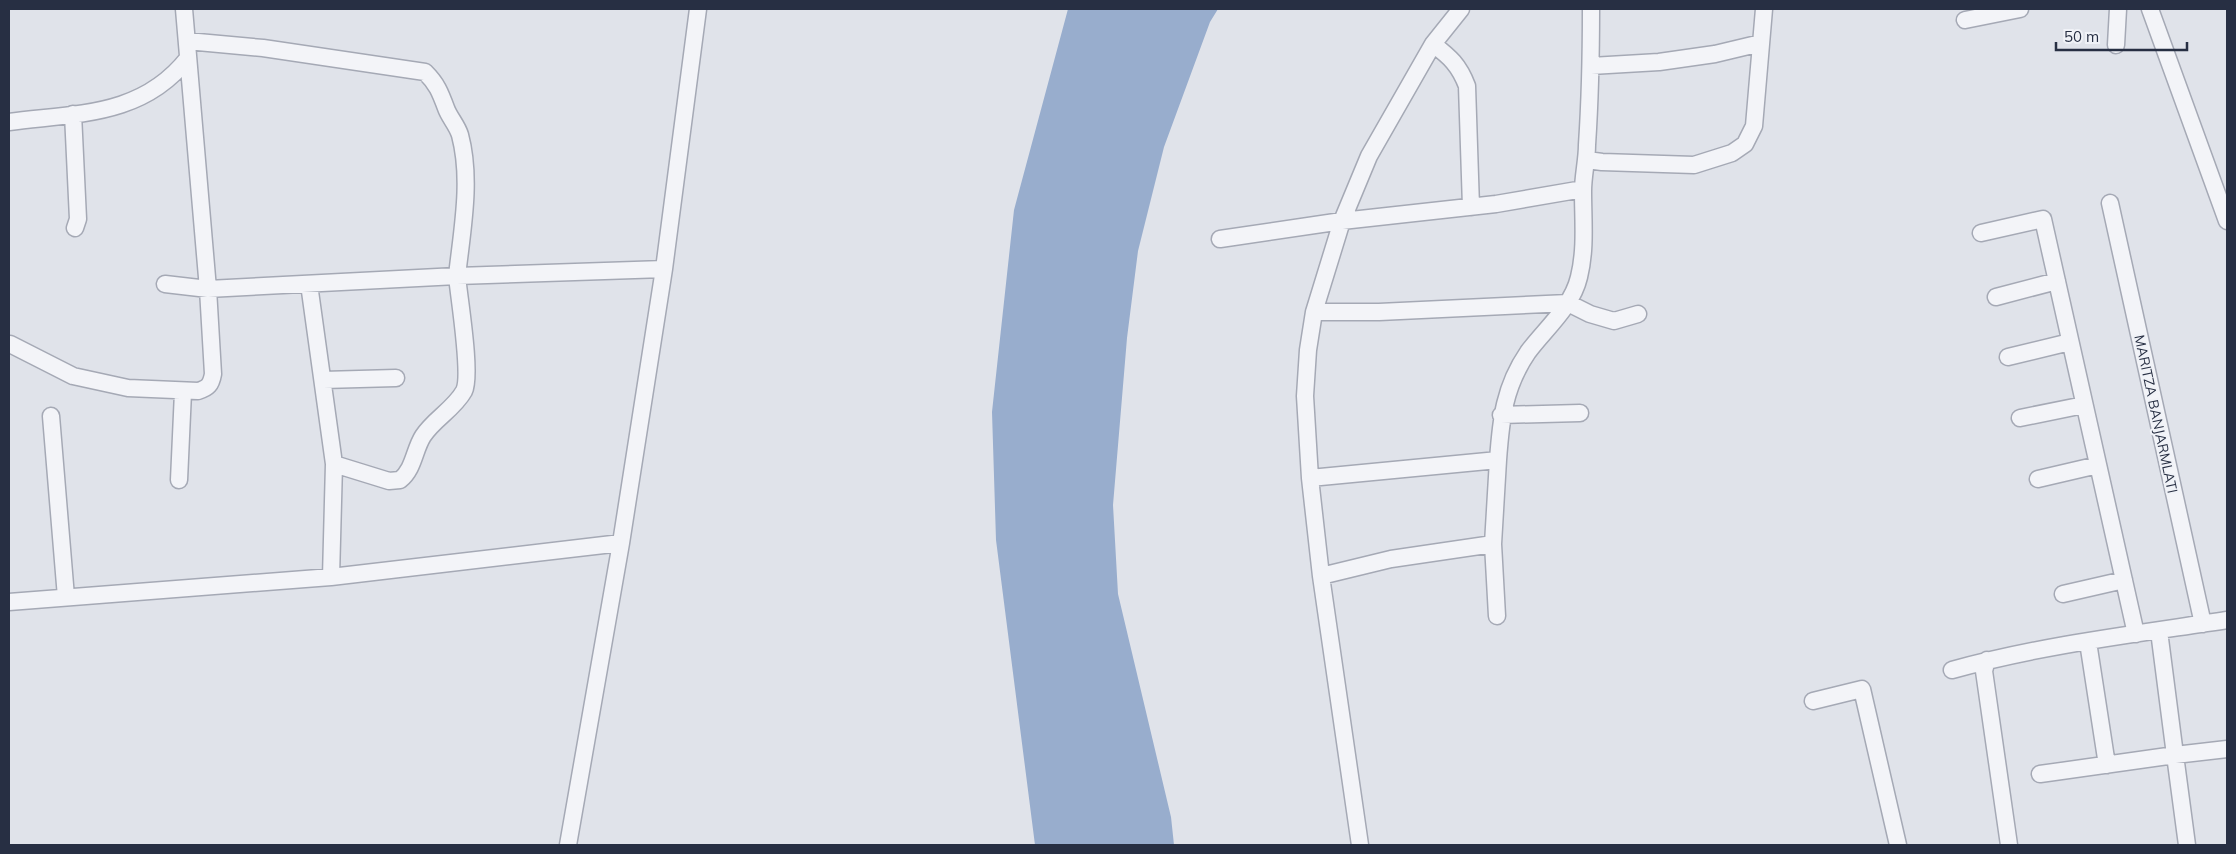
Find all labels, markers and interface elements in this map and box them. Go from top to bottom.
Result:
scale bar [2056,20,2187,52]
text: 50 m [2064,27,2099,46]
street label: MARITZA BANJARMLATI [2130,333,2182,495]

